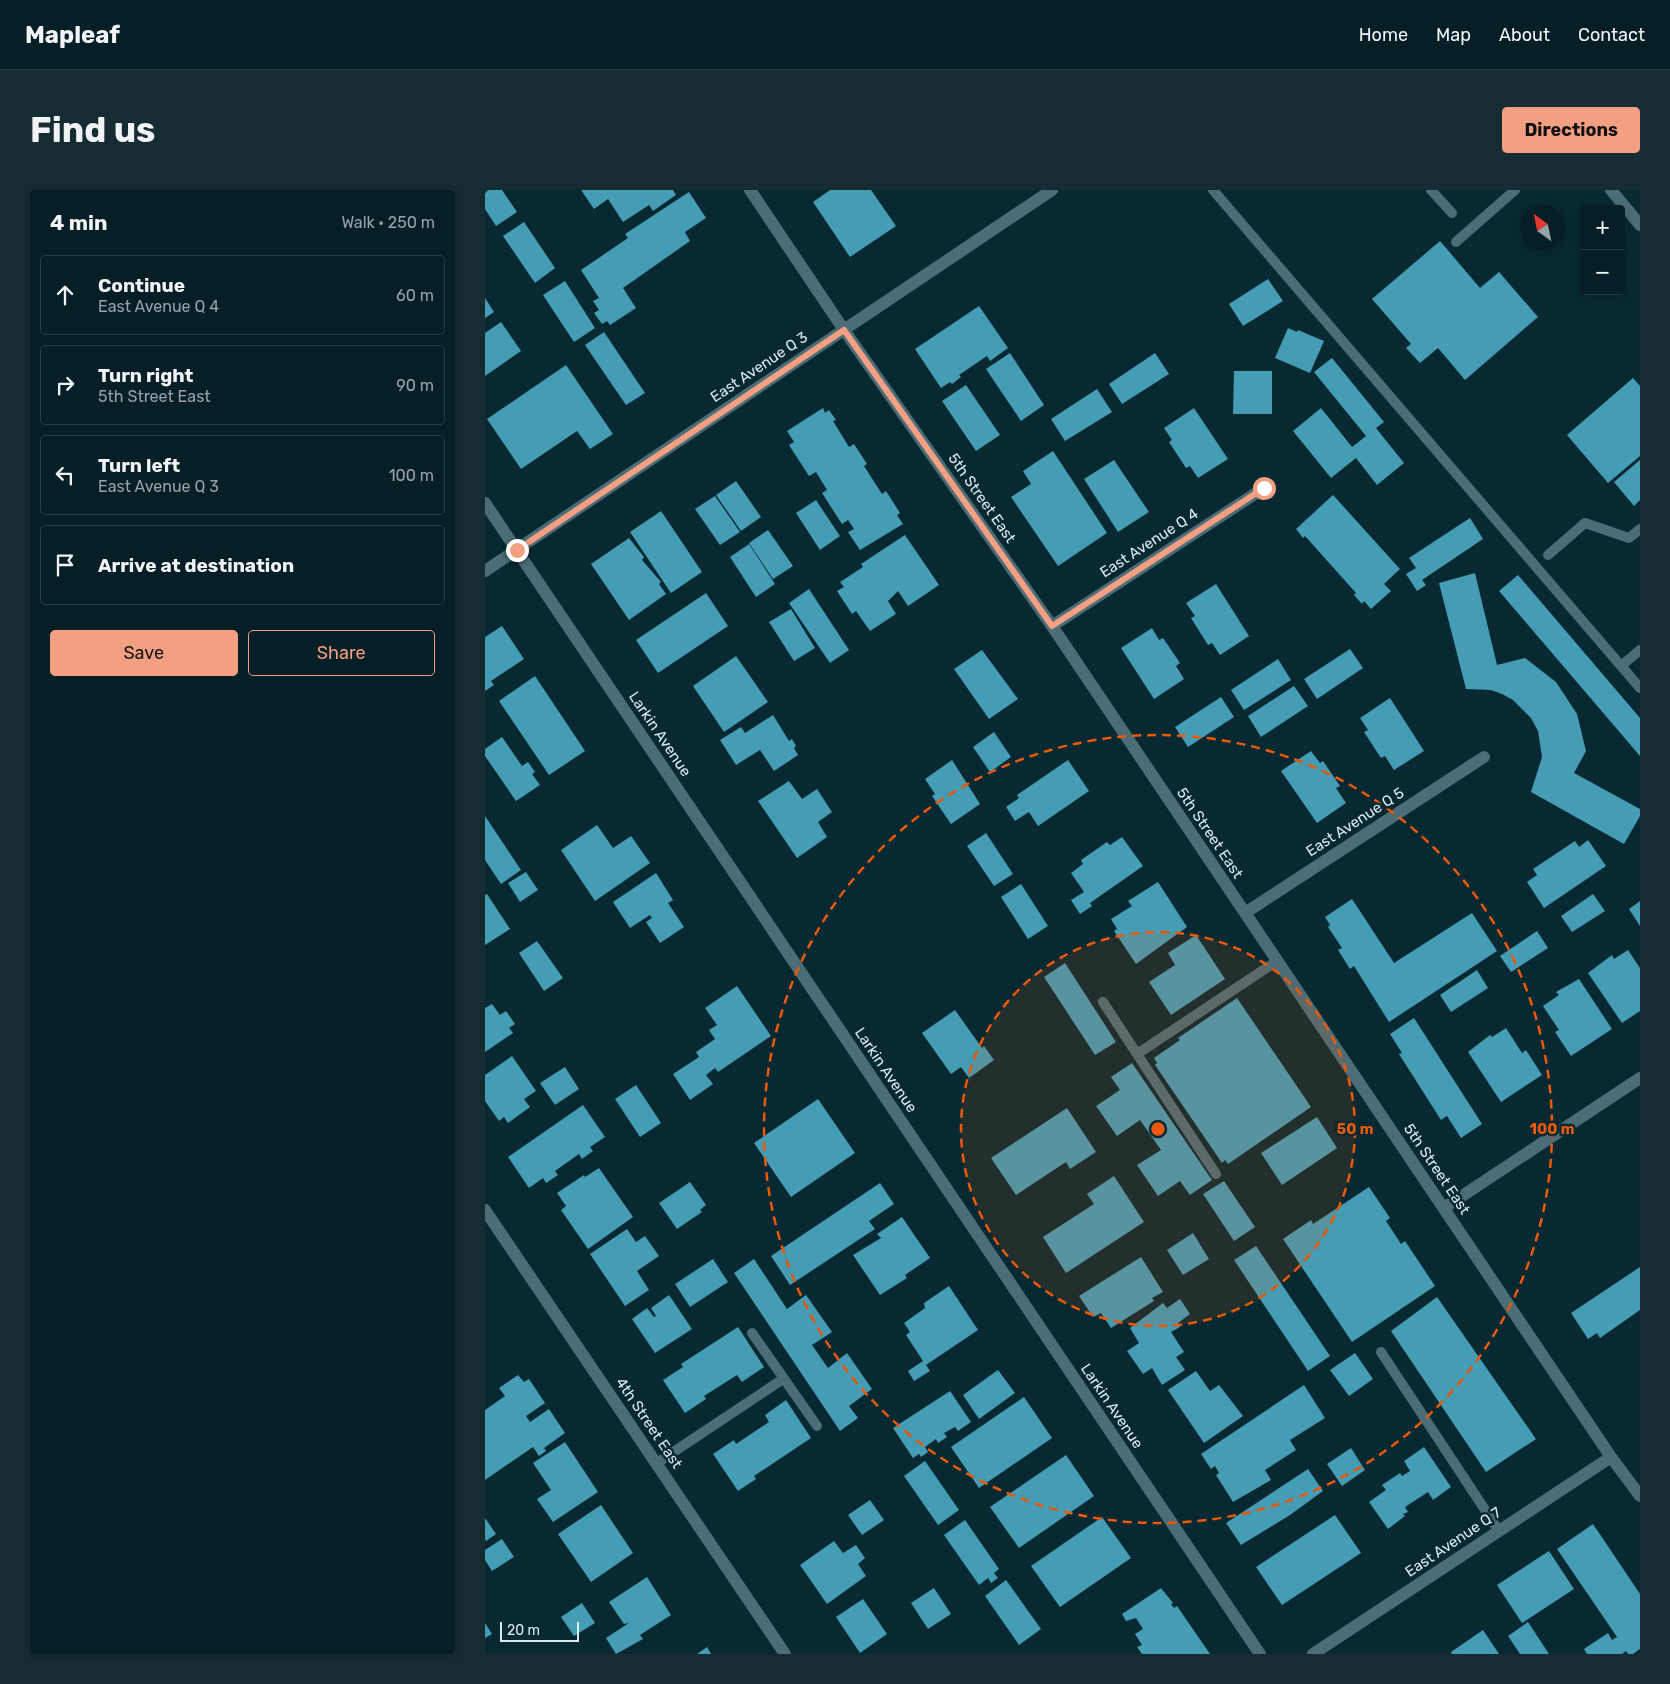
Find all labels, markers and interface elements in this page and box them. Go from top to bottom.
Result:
text: Mapleaf [25,21,120,49]
text: Home [1359,24,1408,46]
text: Map [1436,24,1471,46]
text: About [1499,24,1550,46]
text: Contact [1578,24,1645,46]
button: Directions [1502,107,1640,153]
text: Find us [30,109,155,151]
north arrow [1520,205,1565,250]
map controls [1580,205,1625,295]
button: + [1580,205,1625,250]
text: 4 min [50,210,108,235]
text: Walk · 250 m [341,213,435,232]
button: − [1580,250,1625,295]
text: Continue [98,274,185,297]
icon: ahead [51,281,79,309]
text: 60 m [396,286,434,305]
text: East Avenue Q 4 [98,297,219,316]
street label: East Avenue Q 3 [707,328,811,406]
text: Turn right [98,364,193,387]
icon: right [51,371,79,399]
text: 90 m [396,376,434,395]
text: 5th Street East [98,387,211,406]
street label: 5th Street East [944,450,1020,546]
text: Turn left [98,454,180,477]
icon: left [51,461,79,489]
text: 100 m [389,466,434,485]
text: East Avenue Q 3 [98,477,219,496]
route start [1253,477,1276,500]
street label: East Avenue Q 4 [1096,505,1202,581]
route end [506,539,529,562]
icon: arrive [51,551,79,579]
text: Arrive at destination [98,554,294,577]
button: Save [50,630,238,676]
button: Share [248,630,435,676]
street label: Larkin Avenue [625,688,695,780]
street label: 5th Street East [1173,784,1247,882]
street label: East Avenue Q 5 [1303,784,1407,860]
street label: Larkin Avenue [851,1024,921,1116]
centre of rings [1149,1120,1167,1138]
text: 50 m [1337,1120,1373,1138]
street label: 5th Street East [1400,1120,1474,1218]
text: 100 m [1530,1120,1574,1138]
street label: Larkin Avenue [1077,1360,1147,1452]
street label: 4th Street East [612,1374,686,1472]
street label: East Avenue Q 7 [1402,1503,1505,1581]
scale bar [500,1619,579,1642]
text: 20 m [507,1622,540,1639]

